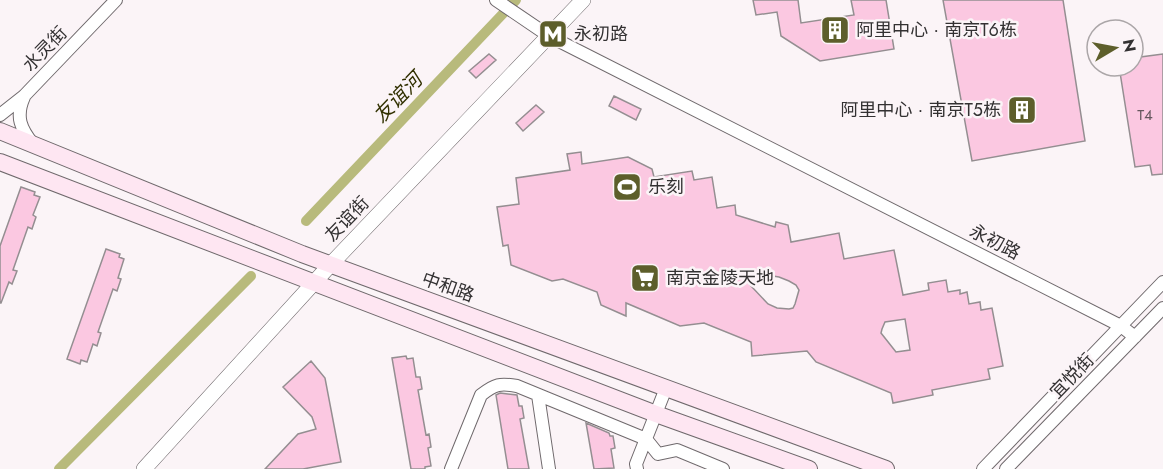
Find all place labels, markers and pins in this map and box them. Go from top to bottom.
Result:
building icon: 阿里中心 · 南京T6栋 [819,14,851,46]
place label: 阿里中心 · 南京T6栋 [856,17,1017,43]
metro station icon: 永初路 [537,18,569,50]
place label: 永初路 [574,21,628,47]
building icon: 阿里中心 · 南京T5栋 [1006,94,1038,126]
place label: 阿里中心 · 南京T5栋 [840,97,1001,123]
sports icon: 乐刻 [611,171,643,203]
place label: 乐刻 [648,174,684,200]
supermarket icon: 南京金陵天地 [629,262,661,294]
place label: 南京金陵天地 [666,265,774,291]

